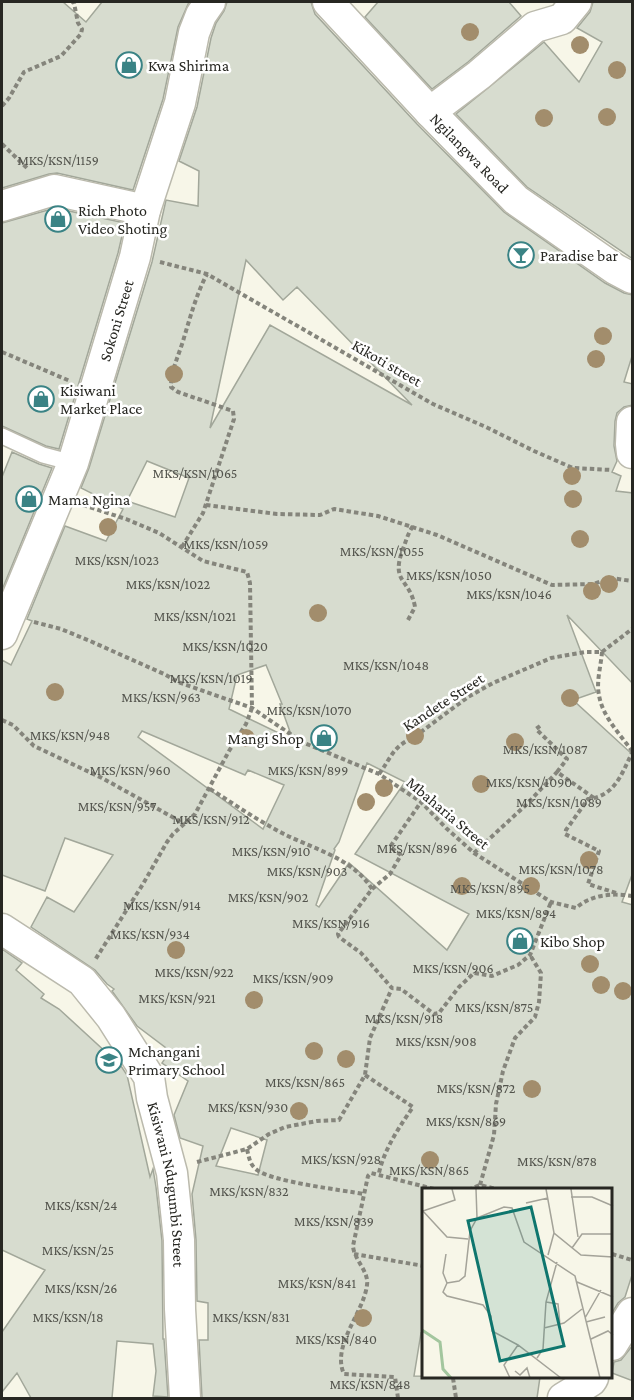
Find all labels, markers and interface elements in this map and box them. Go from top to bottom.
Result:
shop icon: Kwa Shirima [114,50,144,80]
place label: Kwa Shirima [148,57,230,74]
street label: Ngilangwa Road [427,109,513,197]
house number: MKS/KSN/1159 [17,152,99,168]
place label: Rich Photo Video Shoting [78,202,168,238]
shop icon: Rich Photo Video Shoting [43,204,73,234]
bar icon: Paradise bar [506,240,536,270]
place label: Paradise bar [540,247,619,264]
street label: Sokoni Street [96,277,136,363]
street label: Kikoti street [349,336,425,390]
place label: Kisiwani Market Place [60,382,142,417]
shop icon: Kisiwani Market Place [26,384,56,414]
house number: MKS/KSN/1065 [153,465,237,481]
shop icon: Mama Ngina [14,484,44,514]
place label: Mama Ngina [48,491,131,509]
house number: MKS/KSN/1059 [184,536,268,552]
house number: MKS/KSN/1055 [340,543,424,559]
house number: MKS/KSN/1023 [75,552,159,568]
house number: MKS/KSN/1050 [406,567,492,583]
house number: MKS/KSN/1022 [126,576,211,592]
house number: MKS/KSN/1046 [466,586,552,602]
house number: MKS/KSN/1021 [154,608,237,624]
house number: MKS/KSN/1020 [182,638,268,654]
house number: MKS/KSN/1048 [343,657,429,673]
street label: Kandete Street [399,669,487,735]
house number: MKS/KSN/1019 [169,670,253,686]
house number: MKS/KSN/963 [121,689,201,705]
house number: MKS/KSN/1070 [266,702,352,718]
shop icon: Mangi Shop [309,723,339,753]
house number: MKS/KSN/948 [30,727,110,743]
place label: Mangi Shop [227,730,304,748]
house number: MKS/KSN/1087 [503,741,588,757]
house number: MKS/KSN/960 [89,762,171,778]
house number: MKS/KSN/899 [268,762,348,778]
street label: Mbaharia Street [403,773,493,853]
house number: MKS/KSN/1090 [486,774,572,790]
house number: MKS/KSN/1089 [516,794,602,810]
house number: MKS/KSN/957 [78,798,157,814]
house number: MKS/KSN/912 [172,811,250,827]
house number: MKS/KSN/896 [377,840,457,856]
house number: MKS/KSN/910 [232,843,310,859]
house number: MKS/KSN/1078 [519,861,603,877]
house number: MKS/KSN/903 [267,863,347,879]
house number: MKS/KSN/895 [450,880,530,896]
house number: MKS/KSN/902 [228,889,309,905]
house number: MKS/KSN/914 [123,897,201,913]
house number: MKS/KSN/894 [476,905,556,921]
house number: MKS/KSN/916 [292,915,370,931]
house number: MKS/KSN/934 [110,926,190,942]
shop icon: Kibo Shop [505,926,535,956]
place label: Kibo Shop [540,933,605,951]
house number: MKS/KSN/906 [412,960,494,976]
house number: MKS/KSN/922 [154,964,234,980]
house number: MKS/KSN/909 [252,970,334,986]
house number: MKS/KSN/921 [138,990,216,1006]
house number: MKS/KSN/875 [455,999,533,1015]
house number: MKS/KSN/918 [365,1010,443,1026]
house number: MKS/KSN/908 [395,1033,477,1049]
place label: Mchangani Primary School [128,1043,225,1079]
school or university icon: Mchangani Primary School [94,1045,124,1075]
house number: MKS/KSN/865 [265,1074,345,1090]
house number: MKS/KSN/872 [436,1080,516,1096]
house number: MKS/KSN/930 [208,1099,288,1115]
street label: Kisiwani Ndugumbi Street [145,1100,188,1268]
house number: MKS/KSN/869 [426,1113,506,1129]
house number: MKS/KSN/928 [301,1151,381,1167]
house number: MKS/KSN/878 [517,1153,597,1169]
house number: MKS/KSN/865 [389,1162,469,1178]
house number: MKS/KSN/832 [209,1183,289,1199]
inset map [422,1188,613,1379]
house number: MKS/KSN/24 [45,1197,117,1213]
house number: MKS/KSN/839 [294,1213,374,1229]
house number: MKS/KSN/25 [42,1242,114,1258]
house number: MKS/KSN/841 [278,1275,357,1291]
house number: MKS/KSN/26 [45,1280,117,1296]
house number: MKS/KSN/18 [33,1309,103,1325]
house number: MKS/KSN/831 [212,1309,290,1325]
house number: MKS/KSN/840 [295,1331,377,1347]
house number: MKS/KSN/848 [329,1376,411,1392]

